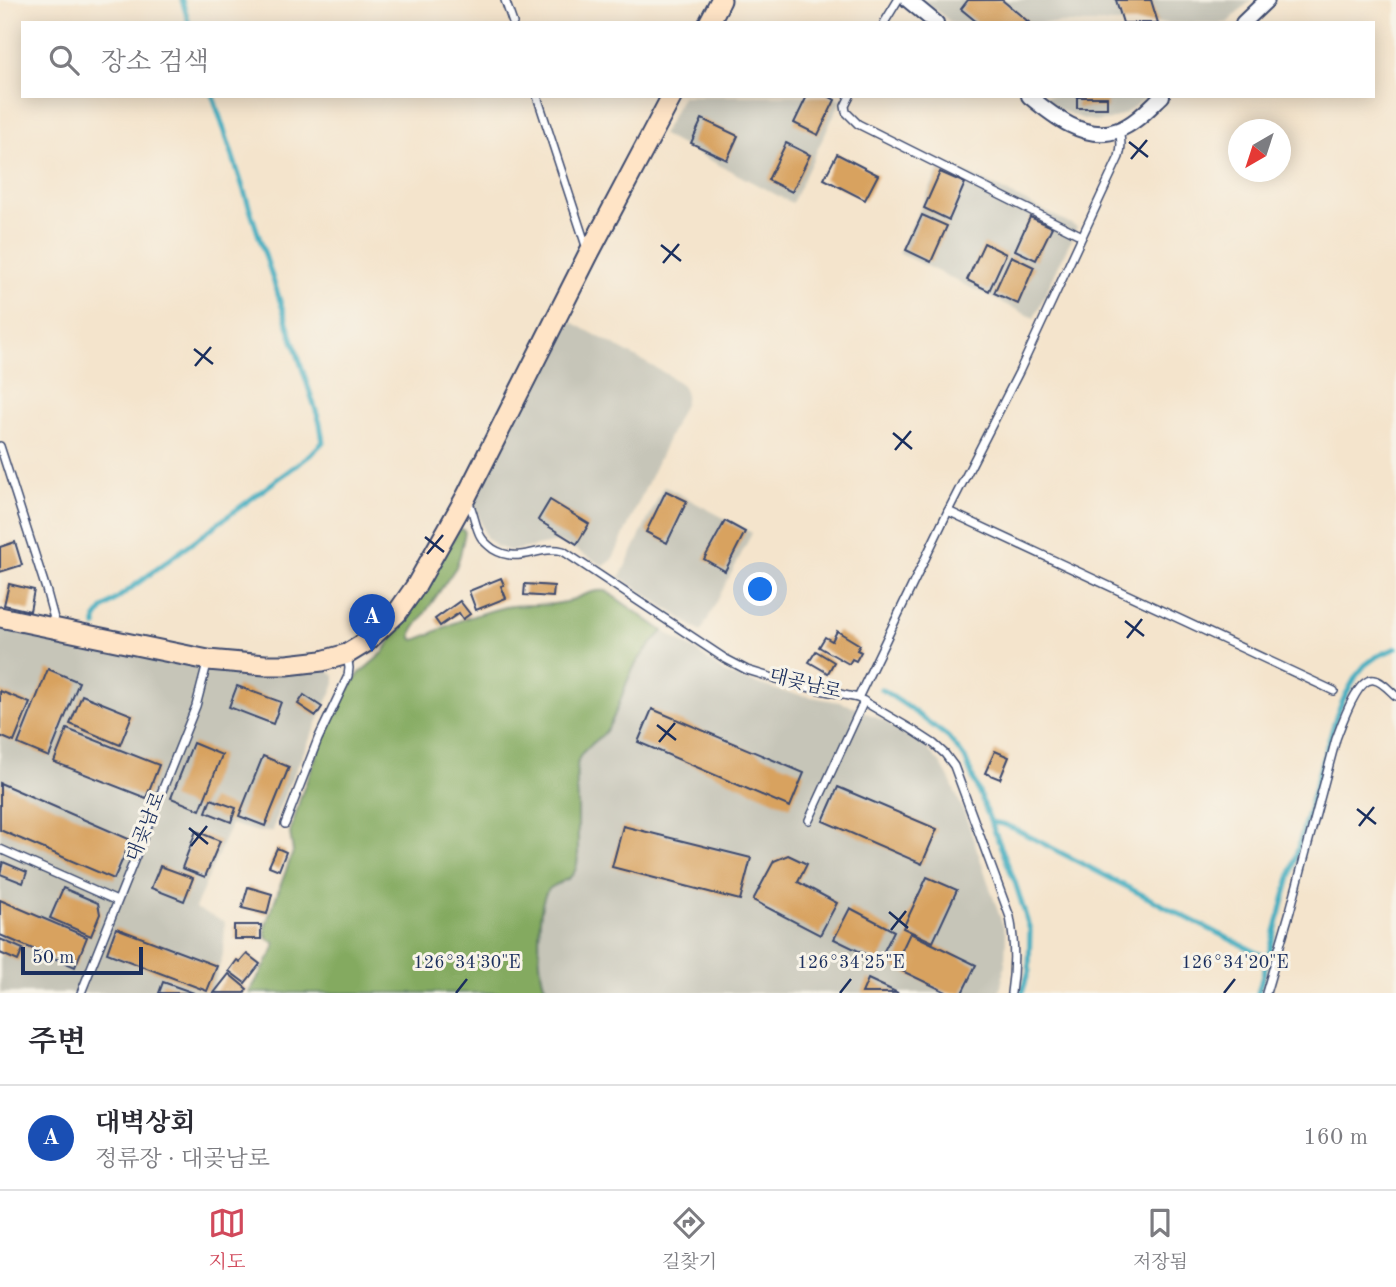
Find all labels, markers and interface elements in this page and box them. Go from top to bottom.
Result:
search box [21,21,1375,98]
icon: search [45,41,83,79]
text: 장소 검색 [101,50,209,76]
north arrow [1228,119,1291,182]
your location [743,572,777,606]
pin: A [349,594,395,652]
street label: 대곶남로 [767,665,843,703]
street label: 대곶남로 [123,789,170,865]
scale bar [21,944,144,976]
text: 50 m [32,949,74,968]
text: 126°34'30"E [413,954,521,972]
text: 126°34'25"E [797,954,905,972]
text: 126°34'20"E [1181,954,1289,972]
text: 주변 [28,1028,86,1058]
text: 대벽상회 [95,1111,195,1137]
text: A [42,1126,60,1149]
text: 160 m [1303,1126,1368,1149]
text: 정류장 · 대곶남로 [95,1148,270,1171]
tab: 지도 [208,1204,246,1275]
tab: 길찾기 [662,1204,717,1275]
tab: 저장됨 [1133,1204,1188,1275]

